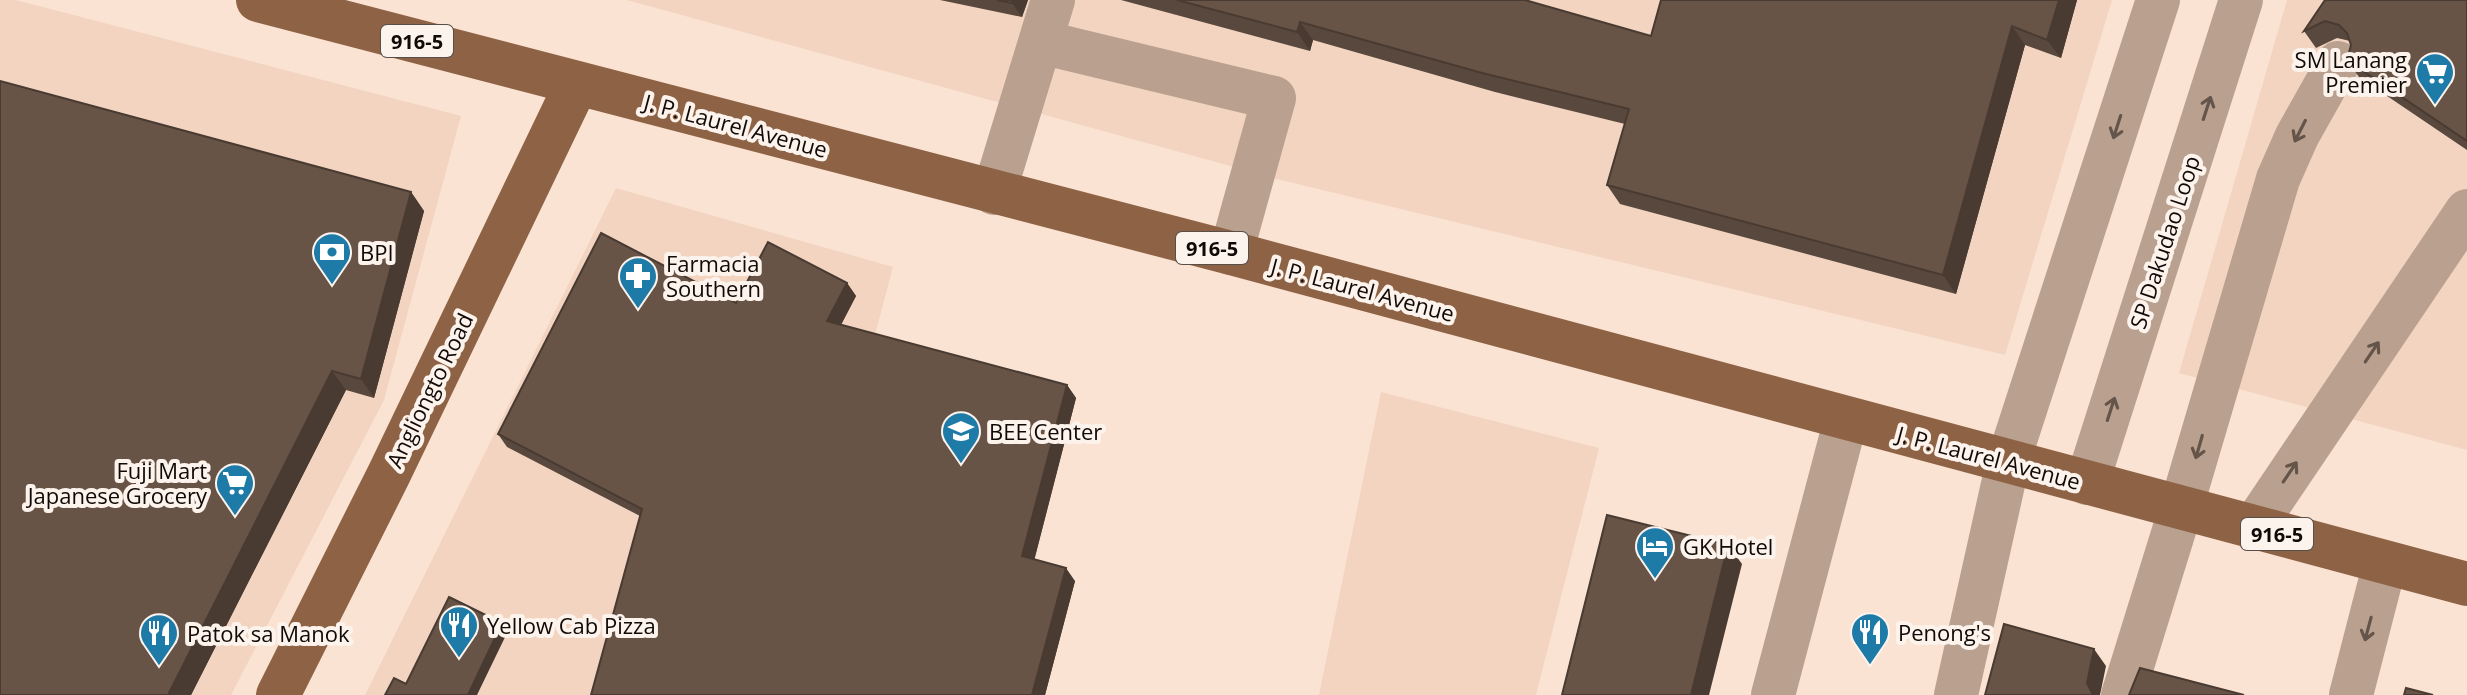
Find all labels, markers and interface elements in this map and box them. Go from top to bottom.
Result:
road number: 916-5 [381,25,453,57]
place label: SM Lanang Premier [2295,44,2407,99]
supermarket icon: SM Lanang Premier [2414,51,2456,106]
street label: J. P. Laurel Avenue [639,86,831,164]
one-way arrow [2200,95,2215,121]
one-way arrow [2109,114,2124,140]
one-way arrow [2292,118,2307,142]
street label: SP Dakudao Loop [2122,152,2206,332]
bank icon: BPI [311,231,353,286]
road number: 916-5 [1176,232,1248,264]
place label: BPI [360,237,394,267]
place label: Farmacia Southern [666,248,761,303]
street label: J. P. Laurel Avenue [1266,250,1458,328]
pharmacy icon: Farmacia Southern [617,255,659,310]
street label: Angliongto Road [379,308,479,472]
one-way arrow [2363,342,2380,364]
one-way arrow [2105,397,2119,422]
school or university icon: BEE Center [940,410,982,465]
place label: BEE Center [989,416,1102,446]
street label: J. P. Laurel Avenue [1892,418,2084,496]
one-way arrow [2191,433,2206,459]
place label: Fuji Mart Japanese Grocery [26,455,208,510]
supermarket icon: Fuji Mart Japanese Grocery [214,462,256,517]
one-way arrow [2282,462,2299,484]
road number: 916-5 [2241,518,2313,550]
hotel icon: GK Hotel [1634,525,1676,580]
place label: GK Hotel [1683,531,1773,561]
restaurant icon: Yellow Cab Pizza [438,604,480,659]
place label: Yellow Cab Pizza [487,610,656,640]
restaurant icon: Penong's [1849,611,1891,666]
restaurant icon: Patok sa Manok [138,612,180,667]
one-way arrow [2359,615,2374,641]
place label: Penong's [1898,617,1991,647]
place label: Patok sa Manok [187,618,350,648]

